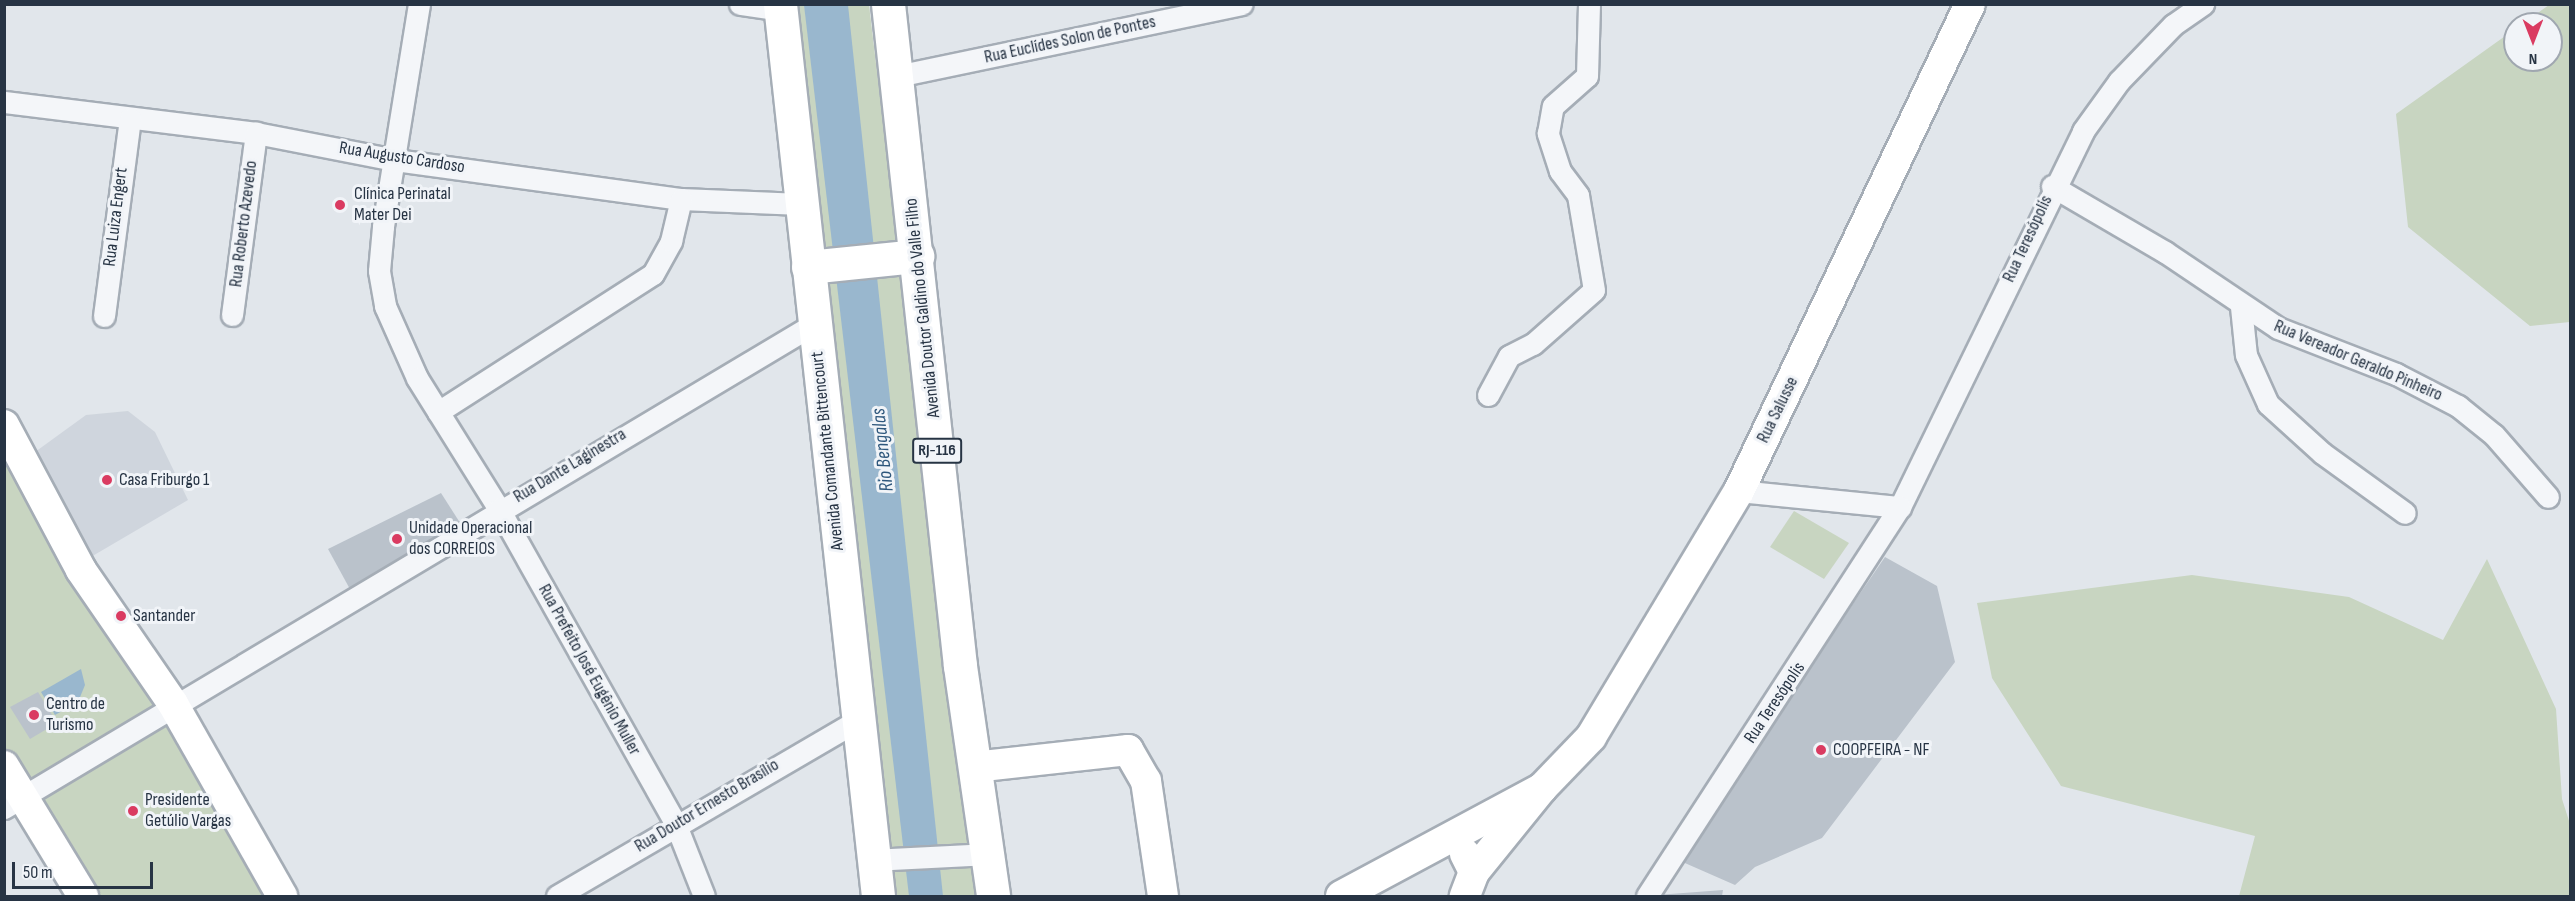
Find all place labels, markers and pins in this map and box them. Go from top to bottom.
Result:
place label: Clínica Perinatal Mater Dei [354,184,451,226]
marker: Clínica Perinatal Mater Dei [331,196,349,214]
place label: Casa Friburgo 1 [119,469,209,491]
marker: Casa Friburgo 1 [100,473,114,487]
place label: Unidade Operacional dos CORREIOS [409,518,532,560]
marker: Unidade Operacional dos CORREIOS [390,532,404,546]
place label: Santander [133,605,195,627]
marker: Santander [114,609,128,623]
place label: Centro de Turismo [46,694,105,736]
marker: Centro de Turismo [27,708,41,722]
place label: COOPFEIRA - NF [1833,739,1930,761]
marker: COOPFEIRA - NF [1814,743,1828,757]
place label: Presidente Getúlio Vargas [145,790,231,832]
marker: Presidente Getúlio Vargas [126,804,140,818]

